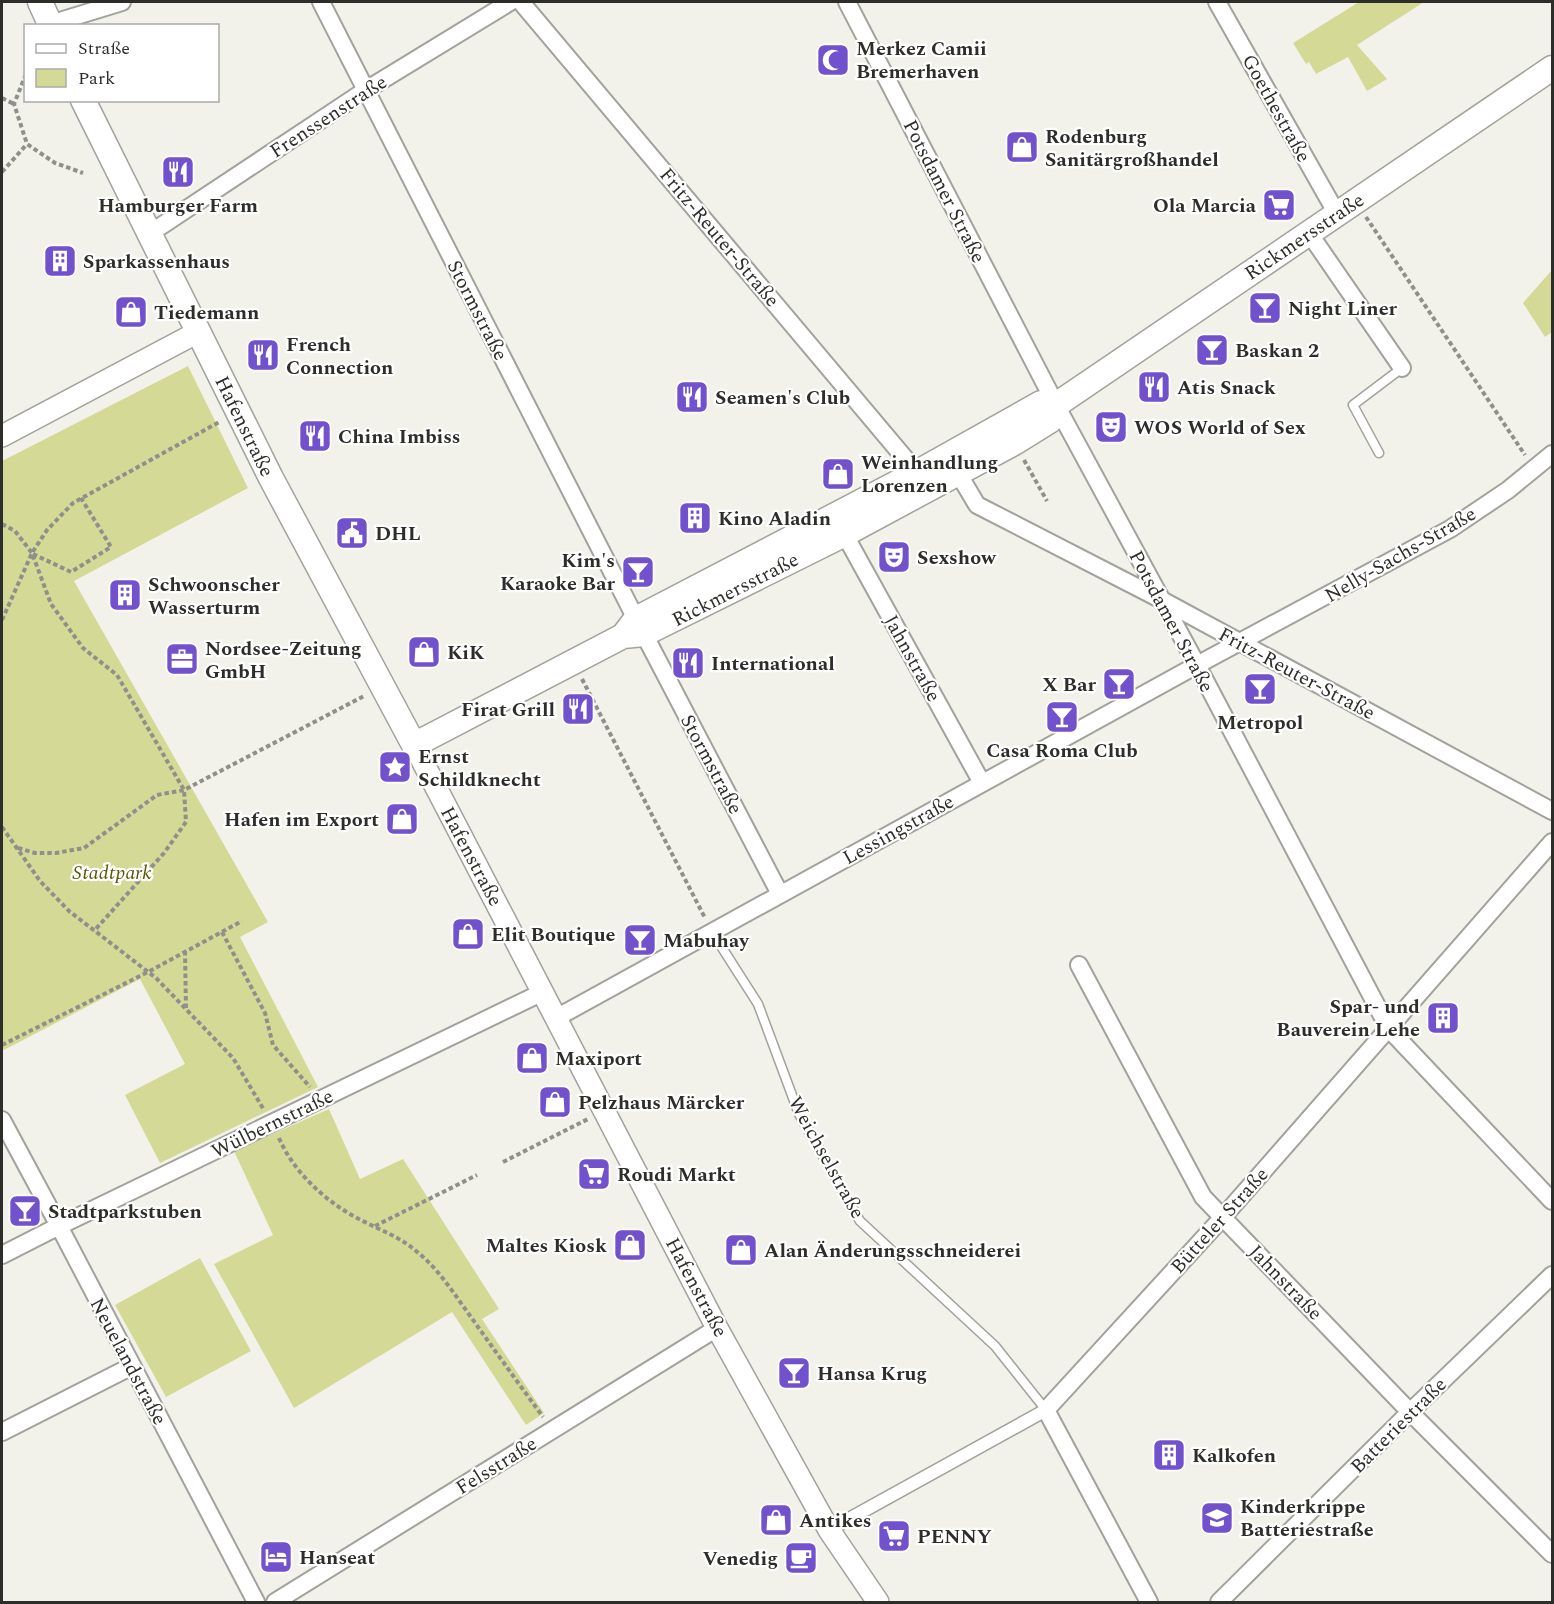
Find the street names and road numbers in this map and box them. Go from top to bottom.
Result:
street label: Goethestraße [1234,49,1318,168]
street label: Frenssenstraße [264,68,393,166]
street label: Potsdamer Straße [895,115,993,268]
street label: Fritz-Reuter-Straße [652,161,787,314]
street label: Rickmersstraße [1239,186,1371,288]
street label: Stormstraße [439,255,515,366]
street label: Hafenstraße [207,371,282,482]
street label: Nelly-Sachs-Straße [1319,499,1482,610]
street label: Rickmersstraße [667,545,804,635]
street label: Potsdamer Straße [1121,545,1221,698]
street label: Jahnstraße [876,609,948,708]
street label: Fritz-Reuter-Straße [1213,620,1380,728]
street label: Stormstraße [672,709,750,820]
street label: Lessingstraße [837,787,960,873]
street label: Hafenstraße [432,801,510,912]
street label: Wülbernstraße [206,1081,339,1166]
street label: Weichselstraße [780,1091,872,1224]
street label: Bütteler Straße [1164,1161,1276,1281]
street label: Hafenstraße [657,1232,735,1343]
street label: Jahnstraße [1241,1238,1329,1327]
street label: Neuelandstraße [82,1292,174,1431]
street label: Batteriestraße [1344,1371,1454,1481]
street label: Felsstraße [450,1429,543,1503]

